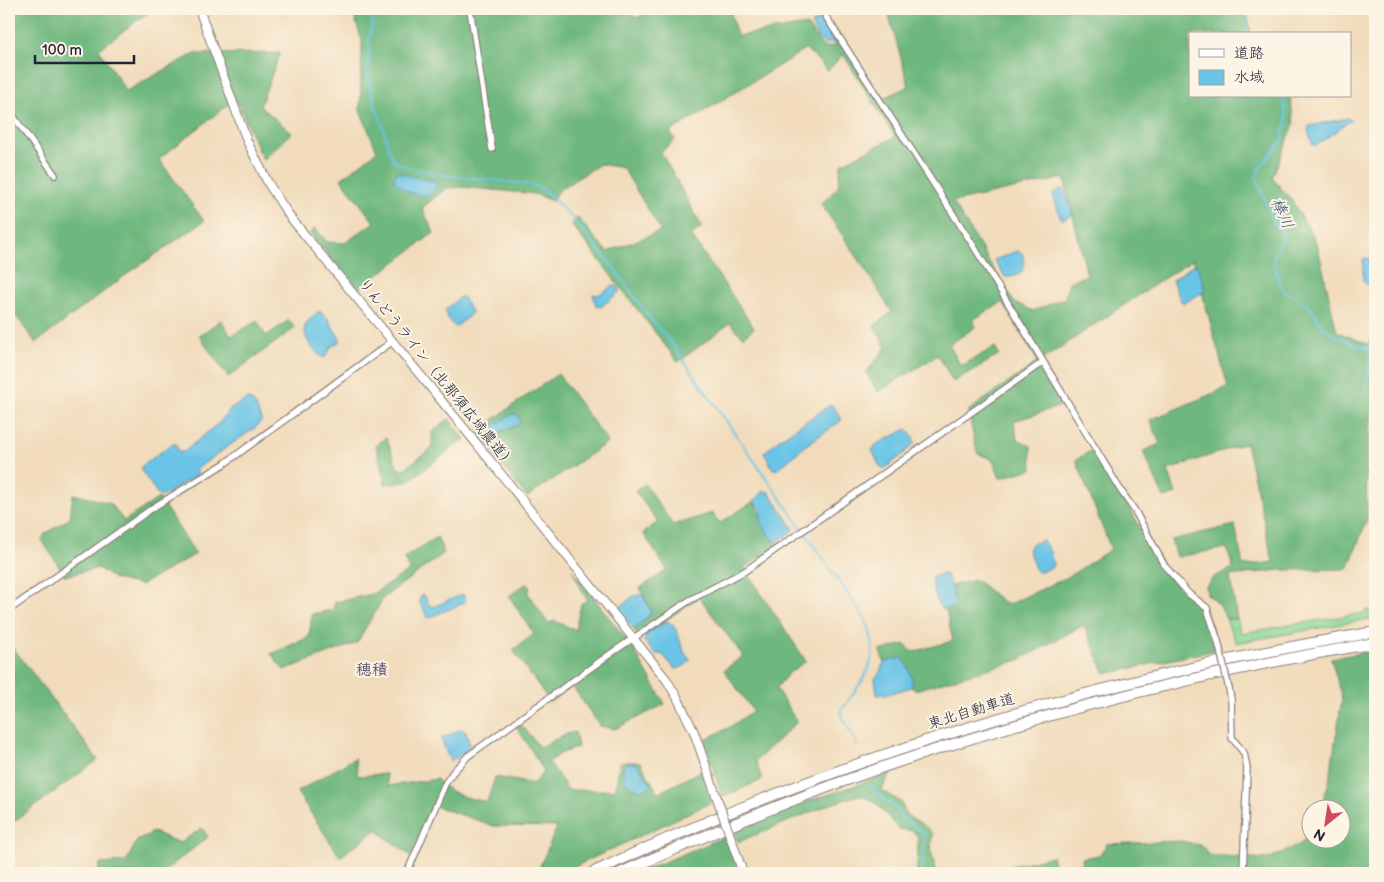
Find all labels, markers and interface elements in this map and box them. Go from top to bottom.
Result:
scale bar [35,32,134,64]
legend [1189,32,1352,98]
text: 100 m [42,41,82,60]
text: 道路 [1234,44,1264,63]
text: 水域 [1234,68,1264,87]
water label: 棒川 [1266,195,1297,232]
street label: りんどうライン（北那須広域農道） [354,274,519,472]
district label: 穂積 [356,661,388,680]
street label: 東北自動車道 [925,689,1017,734]
north arrow [1302,800,1352,850]
text: N [1311,825,1329,845]

